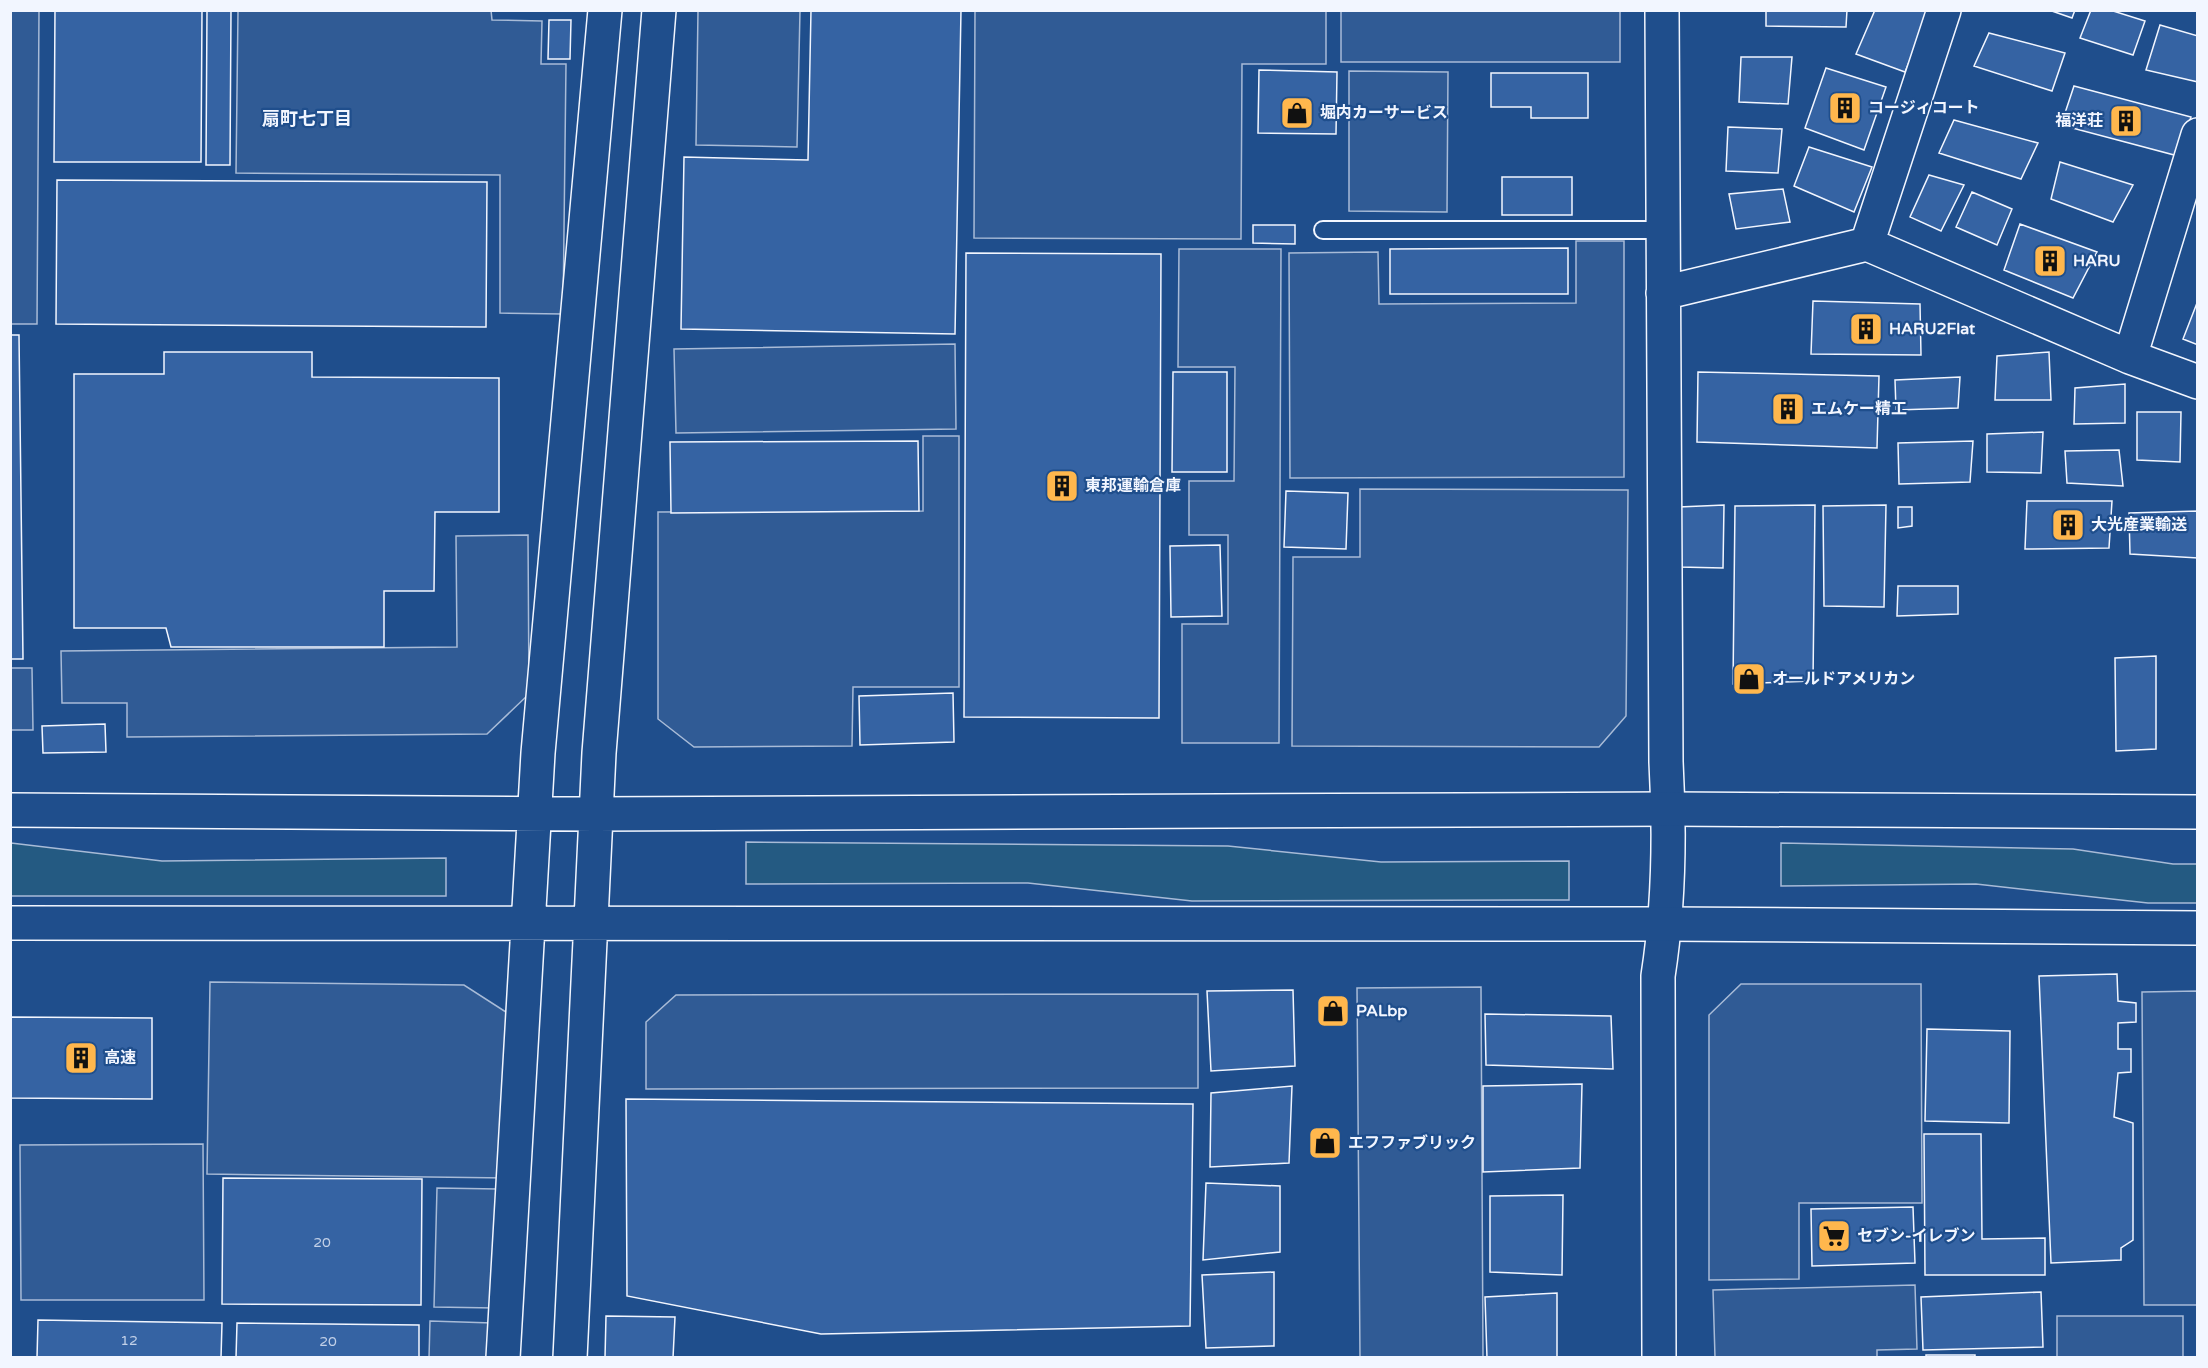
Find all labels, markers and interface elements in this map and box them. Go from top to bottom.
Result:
building icon: コージィコート [1827,90,1863,126]
shop icon: 堀内カーサービス [1279,95,1315,131]
place label: コージィコート [1868,98,1980,118]
place label: 堀内カーサービス [1320,103,1448,123]
building icon: 福洋荘 [2108,103,2144,139]
district label: 扇町七丁目 [262,108,352,130]
place label: 福洋荘 [2055,111,2103,131]
building icon: HARU [2032,243,2068,279]
place label: HARU [2073,251,2121,271]
building icon: HARU2Flat [1848,311,1884,347]
place label: HARU2Flat [1889,319,1976,339]
building icon: エムケー精工 [1770,391,1806,427]
place label: エムケー精工 [1811,399,1907,419]
building icon: 東邦運輸倉庫 [1044,468,1080,504]
place label: 東邦運輸倉庫 [1085,476,1181,496]
building icon: 大光産業輸送 [2050,507,2086,543]
place label: 大光産業輸送 [2091,515,2187,535]
shop icon: オールドアメリカン [1731,661,1767,697]
place label: オールドアメリカン [1772,669,1915,689]
shop icon: PALbp [1315,993,1351,1029]
place label: PALbp [1356,1001,1407,1021]
building icon: 高速 [63,1040,99,1076]
place label: 高速 [104,1048,136,1068]
shop icon: エフファブリック [1307,1125,1343,1161]
place label: エフファブリック [1348,1133,1476,1153]
supermarket icon: セブン-イレブン [1816,1218,1852,1254]
place label: セブン-イレブン [1857,1226,1976,1246]
house number: 20 [313,1234,331,1251]
house number: 12 [120,1332,138,1349]
house number: 20 [319,1333,337,1350]

